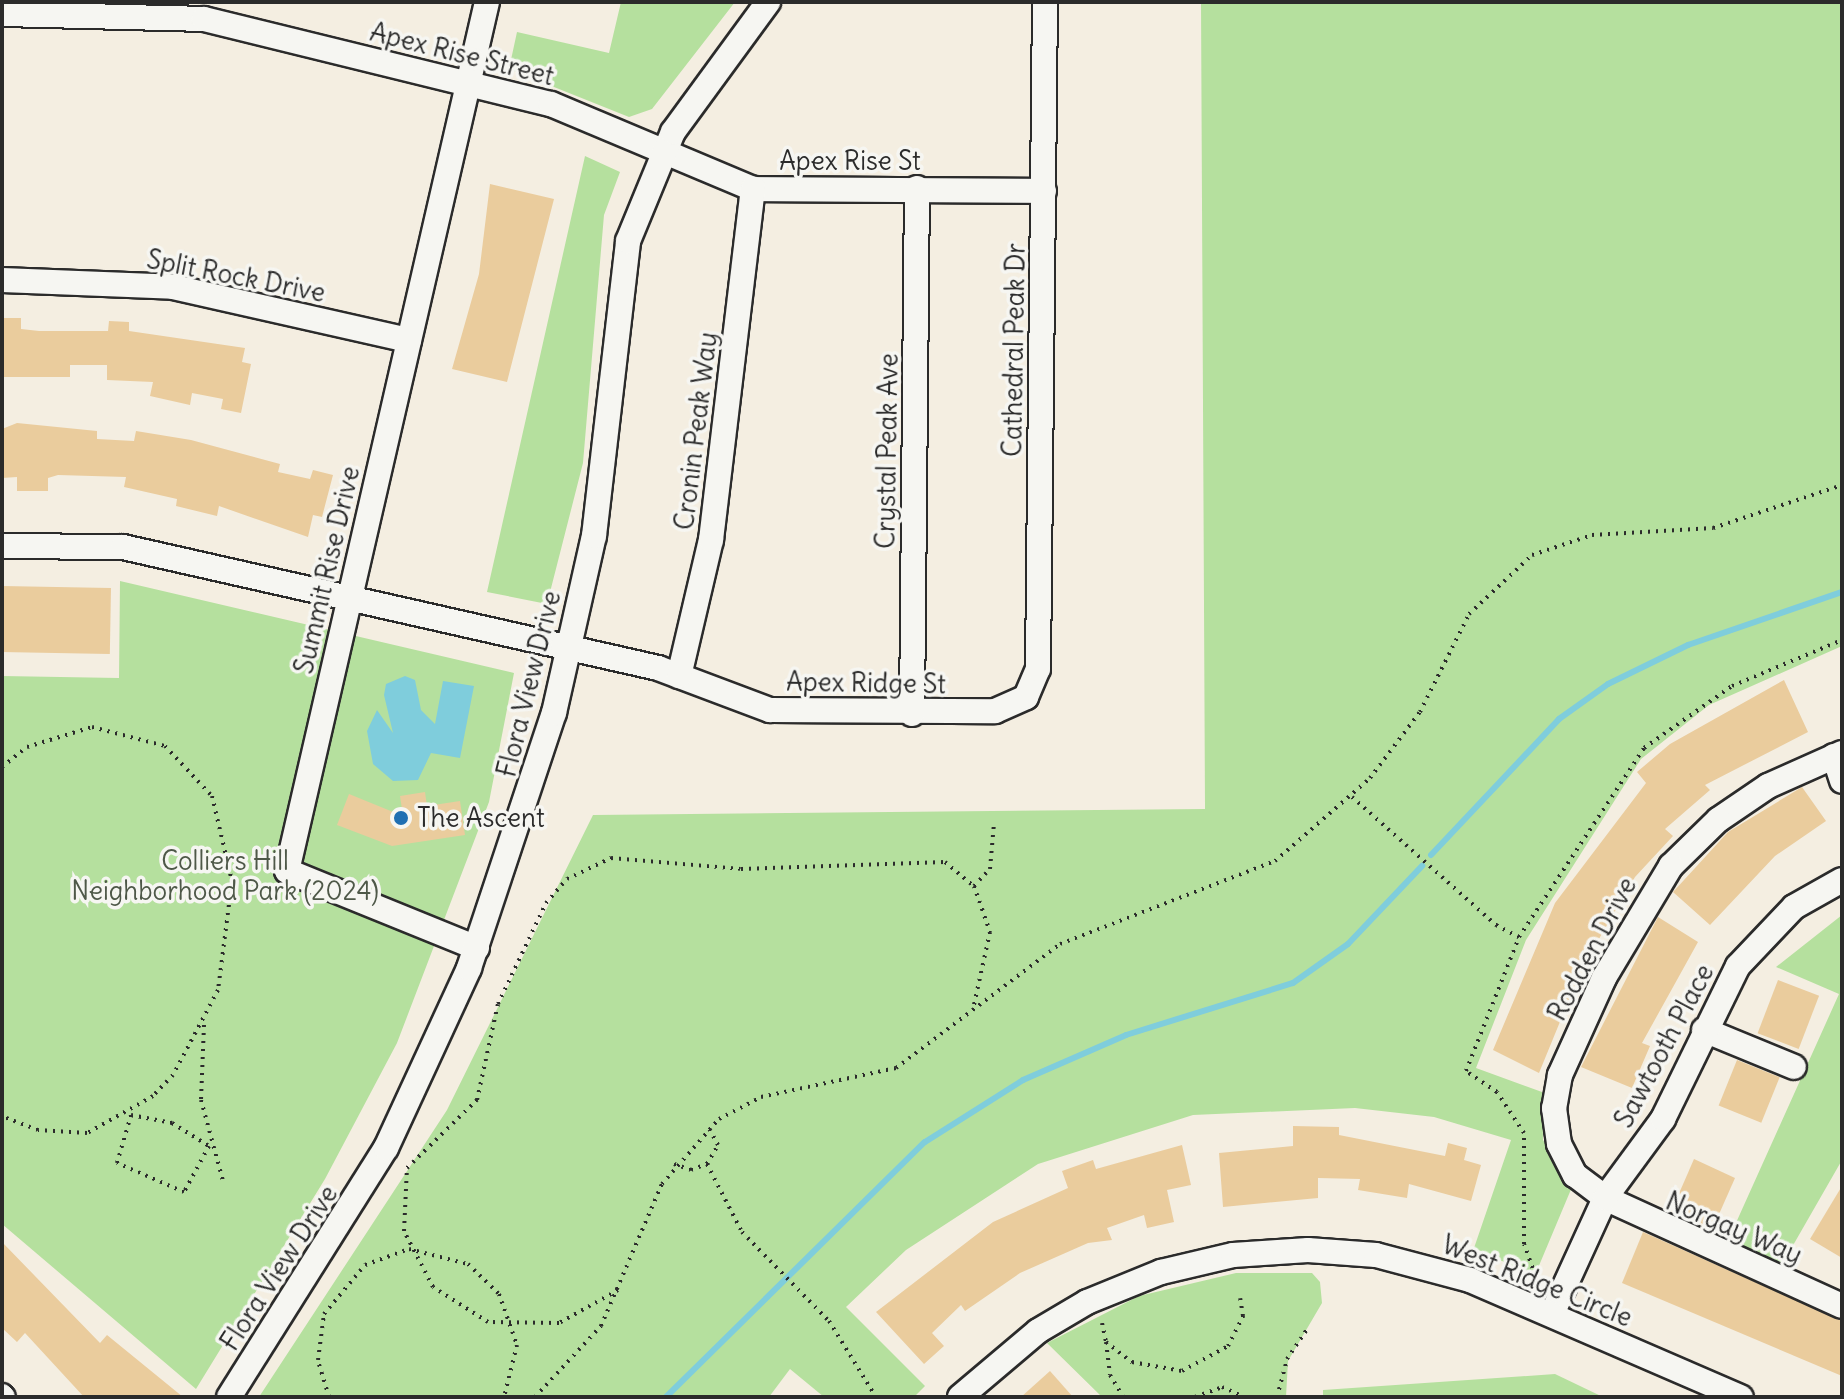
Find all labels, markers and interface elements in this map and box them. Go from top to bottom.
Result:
street label: Apex Rise Street [367,16,557,92]
street label: Apex Rise St [779,145,921,177]
street label: Split Rock Drive [144,243,328,309]
street label: Cathedral Peak Dr [997,243,1031,457]
street label: Cronin Peak Way [668,330,724,532]
street label: Crystal Peak Ave [870,353,904,549]
street label: Summit Rise Drive [288,463,366,677]
street label: Flora View Drive [491,588,567,780]
street label: Apex Ridge St [786,666,946,700]
place label: The Ascent [417,802,545,834]
marker: The Ascent [392,809,410,827]
park label: Colliers Hill Neighborhood Park (2024) [71,845,379,906]
street label: Rodden Drive [1541,872,1643,1026]
street label: Sawtooth Place [1608,959,1720,1133]
street label: Flora View Drive [214,1180,344,1356]
street label: Norgay Way [1661,1185,1807,1271]
street label: West Ridge Circle [1437,1229,1637,1333]

